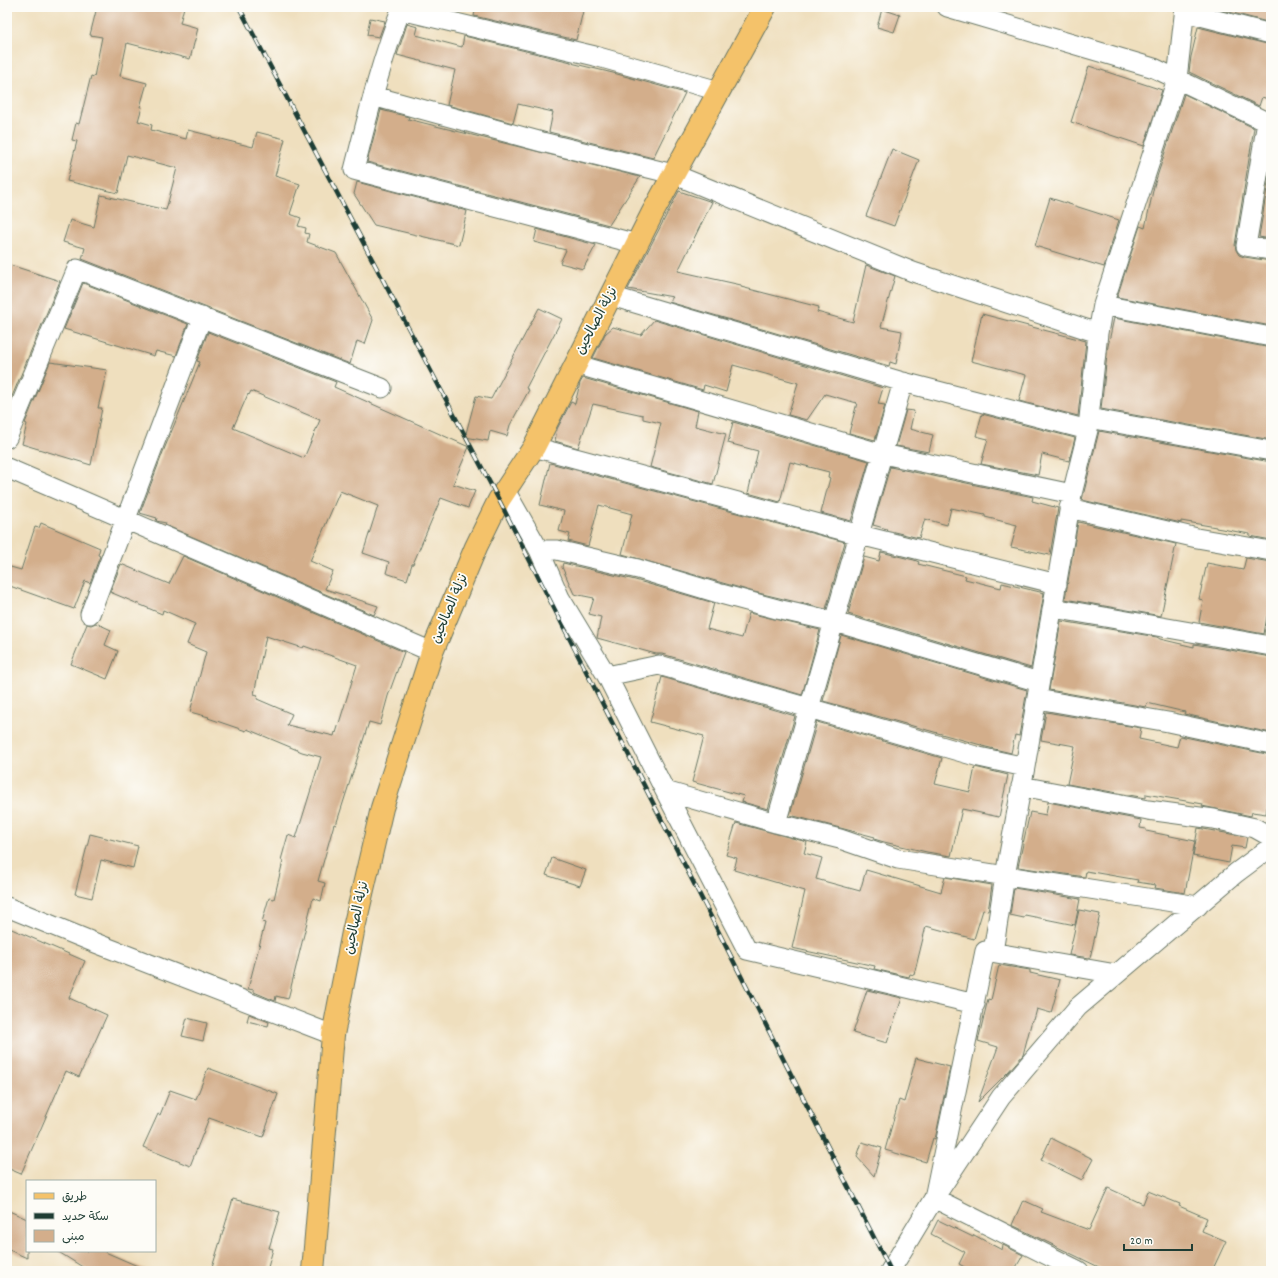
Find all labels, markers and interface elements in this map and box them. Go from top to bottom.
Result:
street label: نزلة الصالحين [571,284,623,358]
street label: نزلة الصالحين [426,571,474,647]
street label: نزلة الصالحين [339,880,375,956]
legend [26,1180,156,1252]
text: طريق [62,1189,87,1206]
text: سكة حديد [62,1209,109,1226]
scale bar [1124,1226,1192,1252]
text: مبنى [62,1229,85,1246]
text: 20 m [1130,1233,1153,1250]

